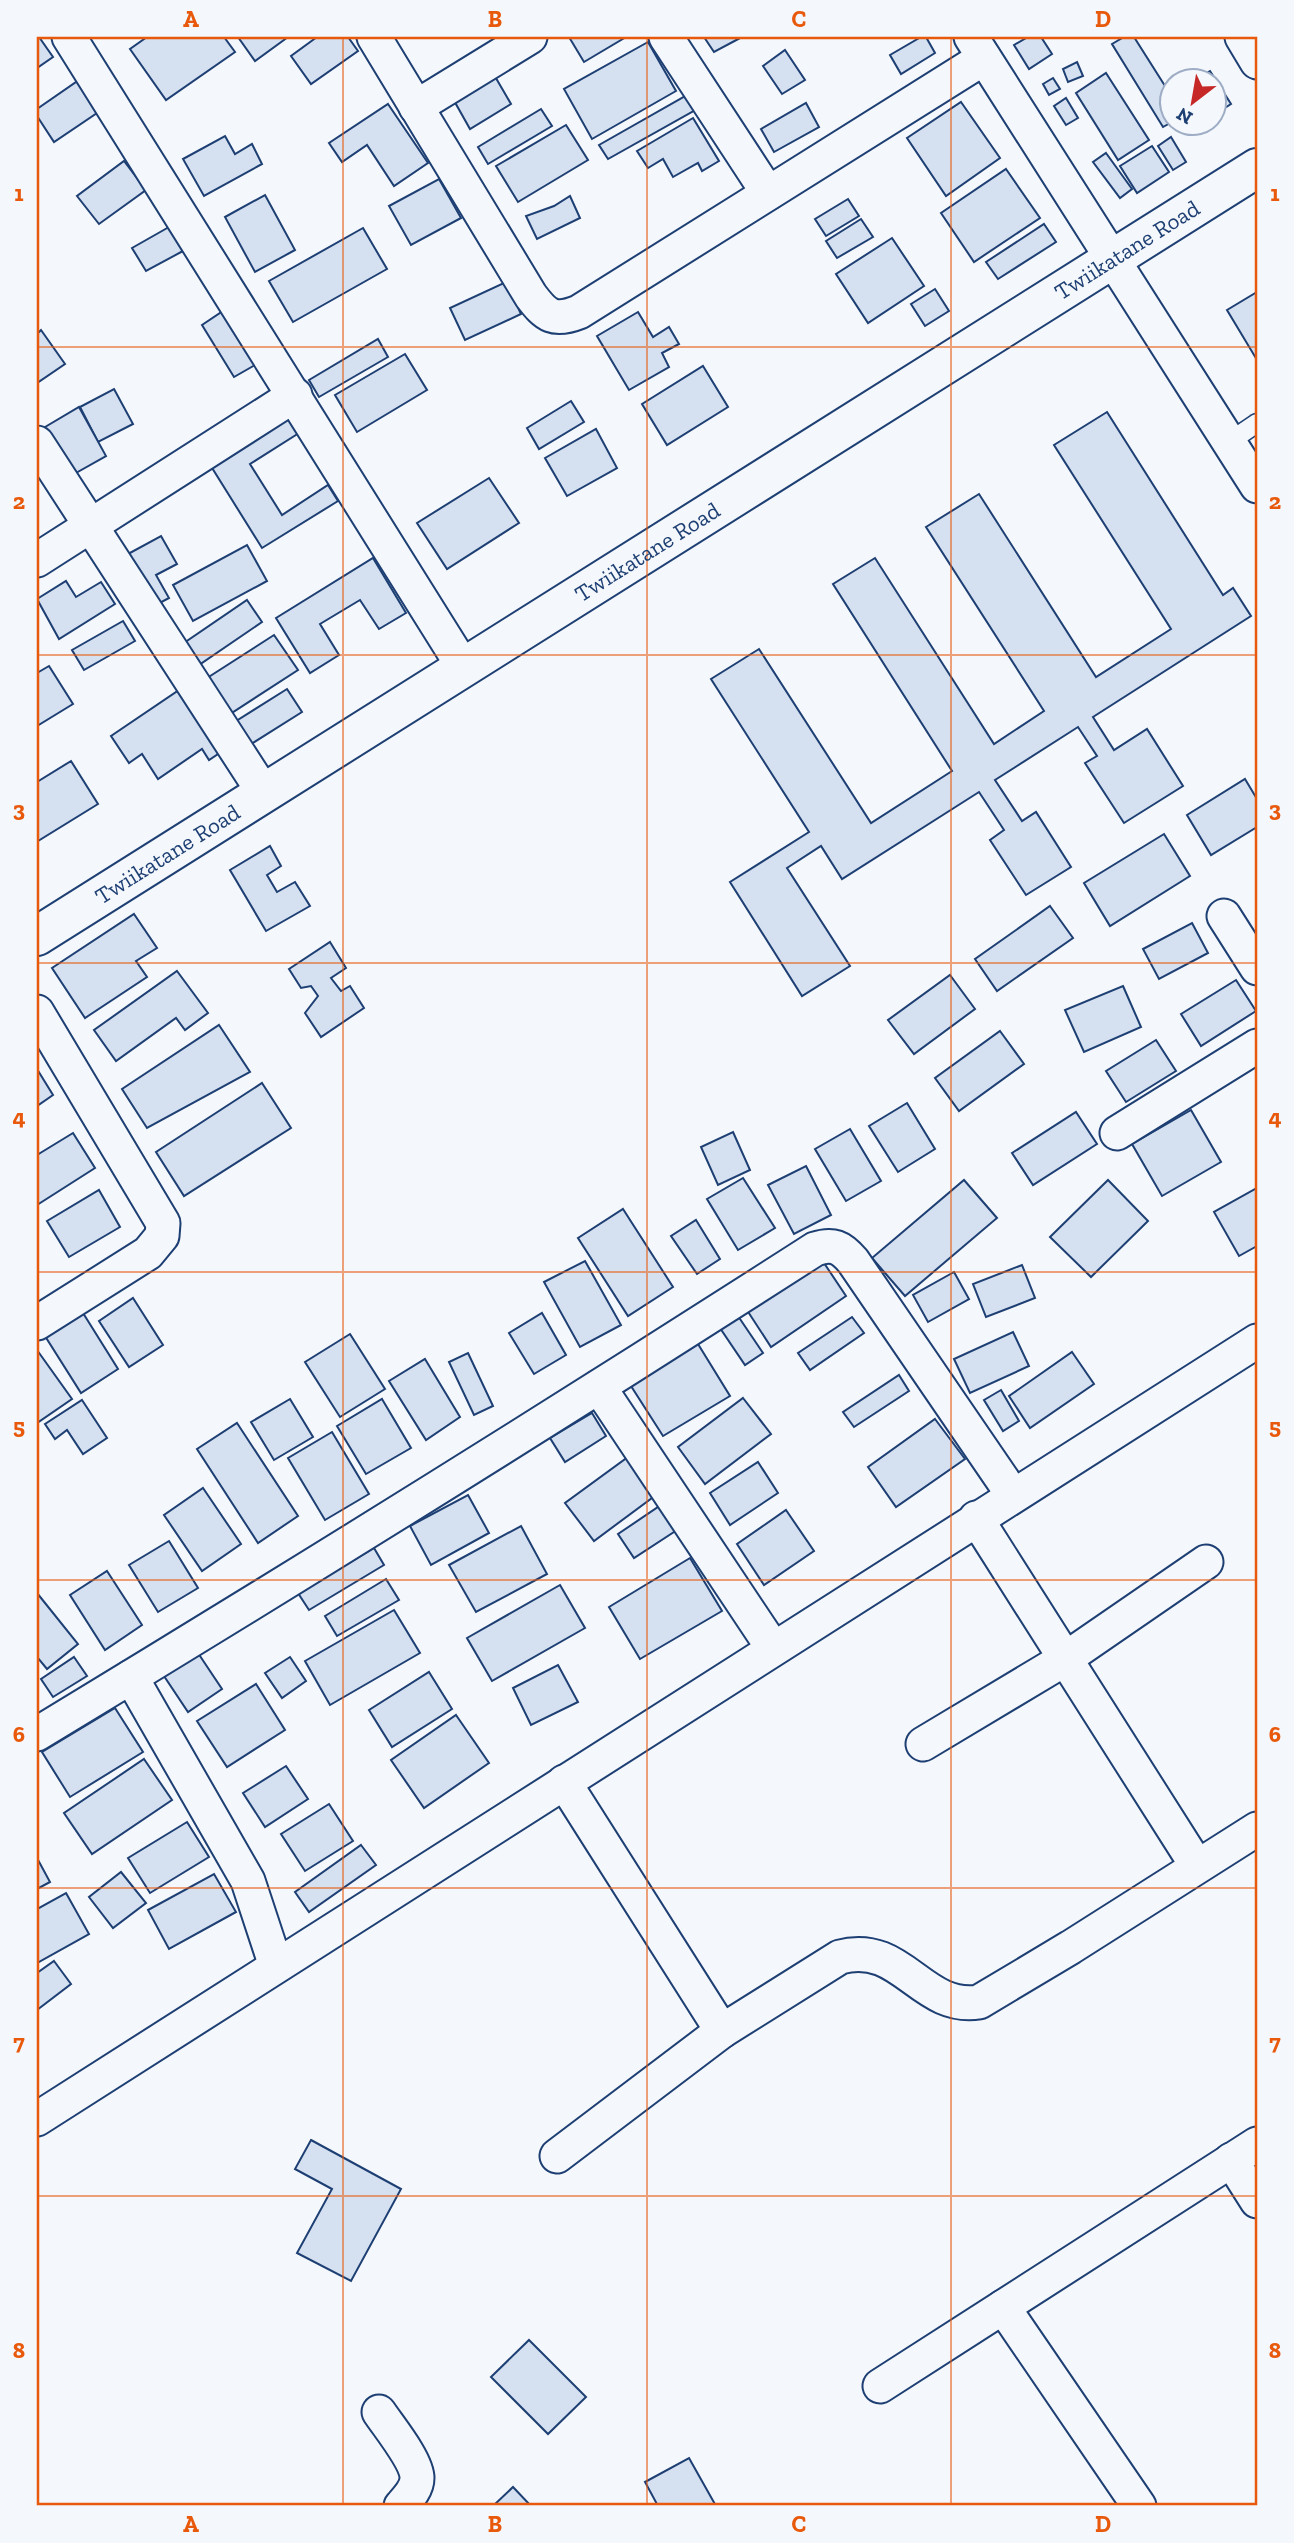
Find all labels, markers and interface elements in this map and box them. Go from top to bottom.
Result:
text: A [183,5,199,33]
text: B [488,5,502,33]
text: C [792,5,806,33]
text: D [1095,5,1111,33]
north arrow [1158,66,1228,136]
text: N [1172,103,1197,130]
text: 1 [14,179,24,207]
text: 1 [1270,179,1280,207]
street label: Twiikatane Road [1049,194,1205,306]
text: 2 [13,487,25,515]
text: 2 [1269,487,1281,515]
street label: Twiikatane Road [570,496,725,608]
text: 3 [13,795,25,823]
text: 3 [1269,795,1281,823]
street label: Twiikatane Road [90,798,245,910]
text: 4 [12,1103,26,1131]
text: 4 [1268,1103,1282,1131]
text: 5 [13,1412,25,1440]
text: 5 [1269,1412,1281,1440]
text: 6 [13,1720,25,1748]
text: 6 [1269,1720,1281,1748]
text: 7 [13,2028,25,2056]
text: 7 [1269,2028,1281,2056]
text: 8 [13,2336,25,2364]
text: 8 [1269,2336,1281,2364]
text: A [183,2510,199,2538]
text: B [488,2510,502,2538]
text: C [792,2510,806,2538]
text: D [1095,2510,1111,2538]

